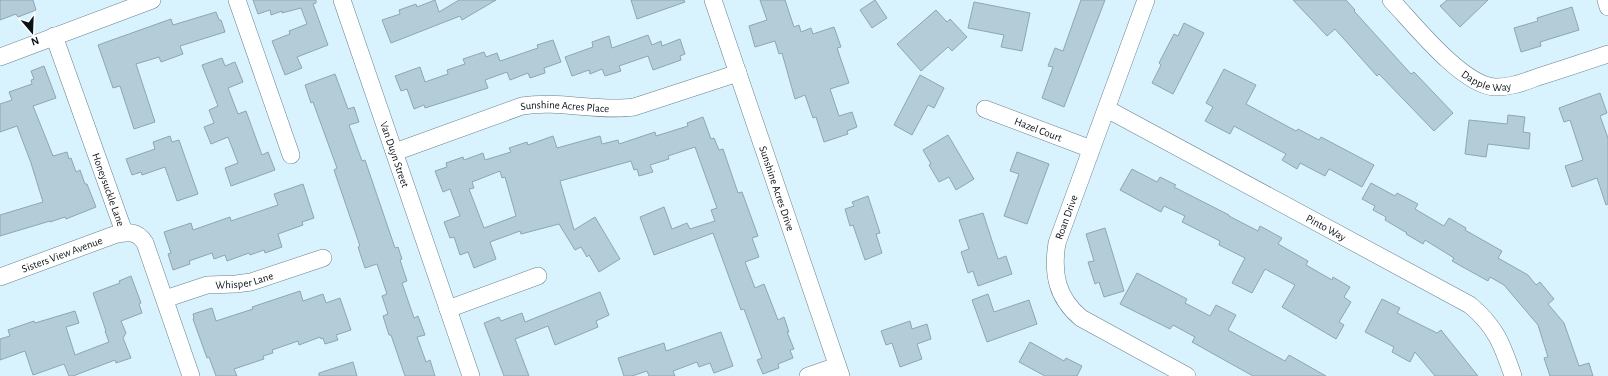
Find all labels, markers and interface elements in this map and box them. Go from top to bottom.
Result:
north arrow [12,12,52,52]
text: N [30,35,41,47]
street label: Dapple Way [1459,68,1512,93]
street label: Sunshine Acres Place [520,99,609,114]
street label: Hazel Court [1013,116,1064,144]
street label: Van Duyn Street [378,120,411,189]
street label: Sunshine Acres Drive [757,145,796,233]
street label: Honeysuckle Lane [90,152,126,228]
street label: Roan Drive [1053,193,1080,241]
street label: Pinto Way [1304,213,1348,243]
street label: Sisters View Avenue [20,235,104,275]
street label: Whisper Lane [215,270,275,291]

